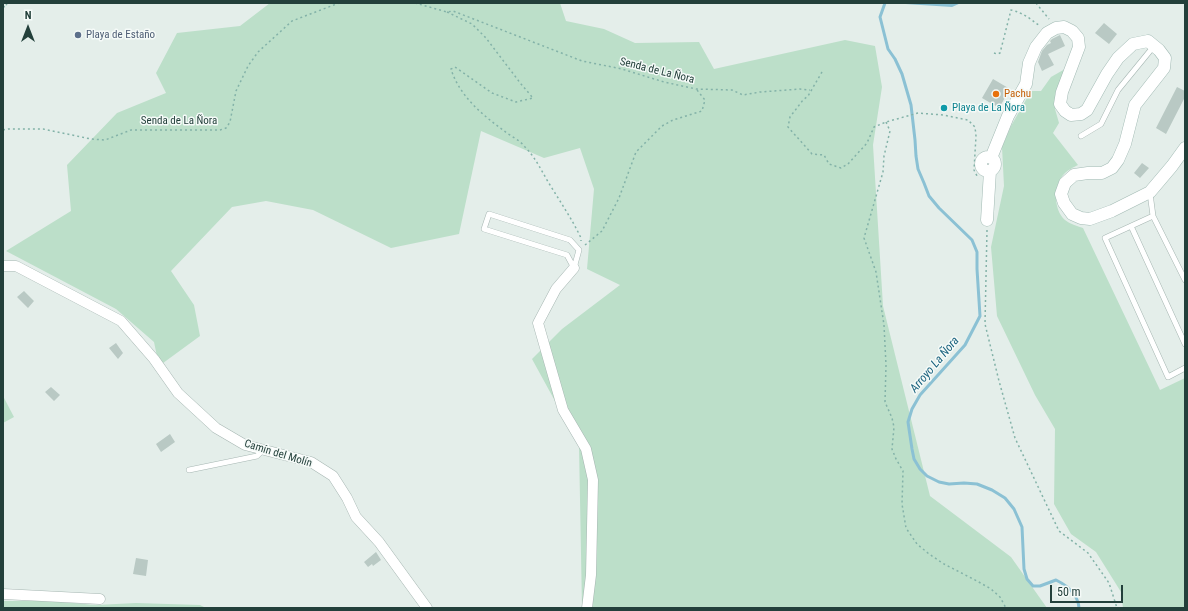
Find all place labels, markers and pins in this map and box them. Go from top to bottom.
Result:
place label: Playa de Estaño [86,28,155,42]
marker: Playa de Estaño [73,30,83,40]
place label: Pachu [1004,87,1031,101]
marker: Pachu [991,89,1001,99]
place label: Playa de La Ñora [952,101,1025,115]
marker: Playa de La Ñora [939,103,949,113]

